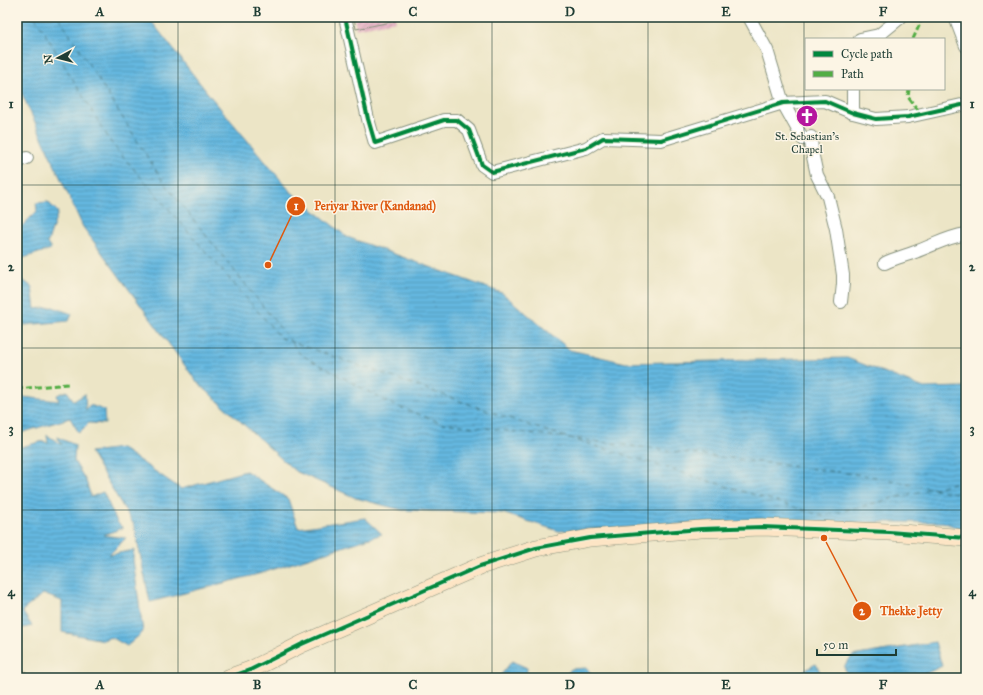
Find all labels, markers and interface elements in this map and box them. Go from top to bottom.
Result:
text: A [95,4,105,20]
text: B [253,4,262,20]
text: C [409,4,418,20]
text: D [565,4,575,20]
text: E [721,4,731,20]
text: F [879,4,888,20]
north arrow [38,38,78,78]
legend [805,38,945,90]
text: Cycle path [841,47,893,61]
text: N [41,53,56,65]
text: Path [841,67,864,81]
text: 1 [8,96,14,112]
text: 1 [969,96,975,112]
church icon: St. Sebastian's Chapel [794,103,820,129]
place label: St. Sebastian's Chapel [775,130,839,156]
callout: Periyar River (Kandanad) [286,194,444,218]
text: 1 [294,199,299,213]
text: Periyar River (Kandanad) [314,199,436,214]
text: 2 [8,259,15,275]
text: 2 [969,259,976,275]
text: 3 [8,421,14,437]
text: 3 [969,421,975,437]
text: 4 [7,584,15,600]
text: 4 [968,584,976,600]
callout: Thekke Jetty [852,599,950,623]
text: 2 [859,604,866,618]
text: Thekke Jetty [879,604,943,619]
scale bar [817,631,896,657]
text: 50 m [823,638,848,652]
text: A [95,677,105,693]
text: B [253,677,262,693]
text: C [409,677,418,693]
text: D [565,677,575,693]
text: E [721,677,731,693]
text: F [879,677,888,693]

